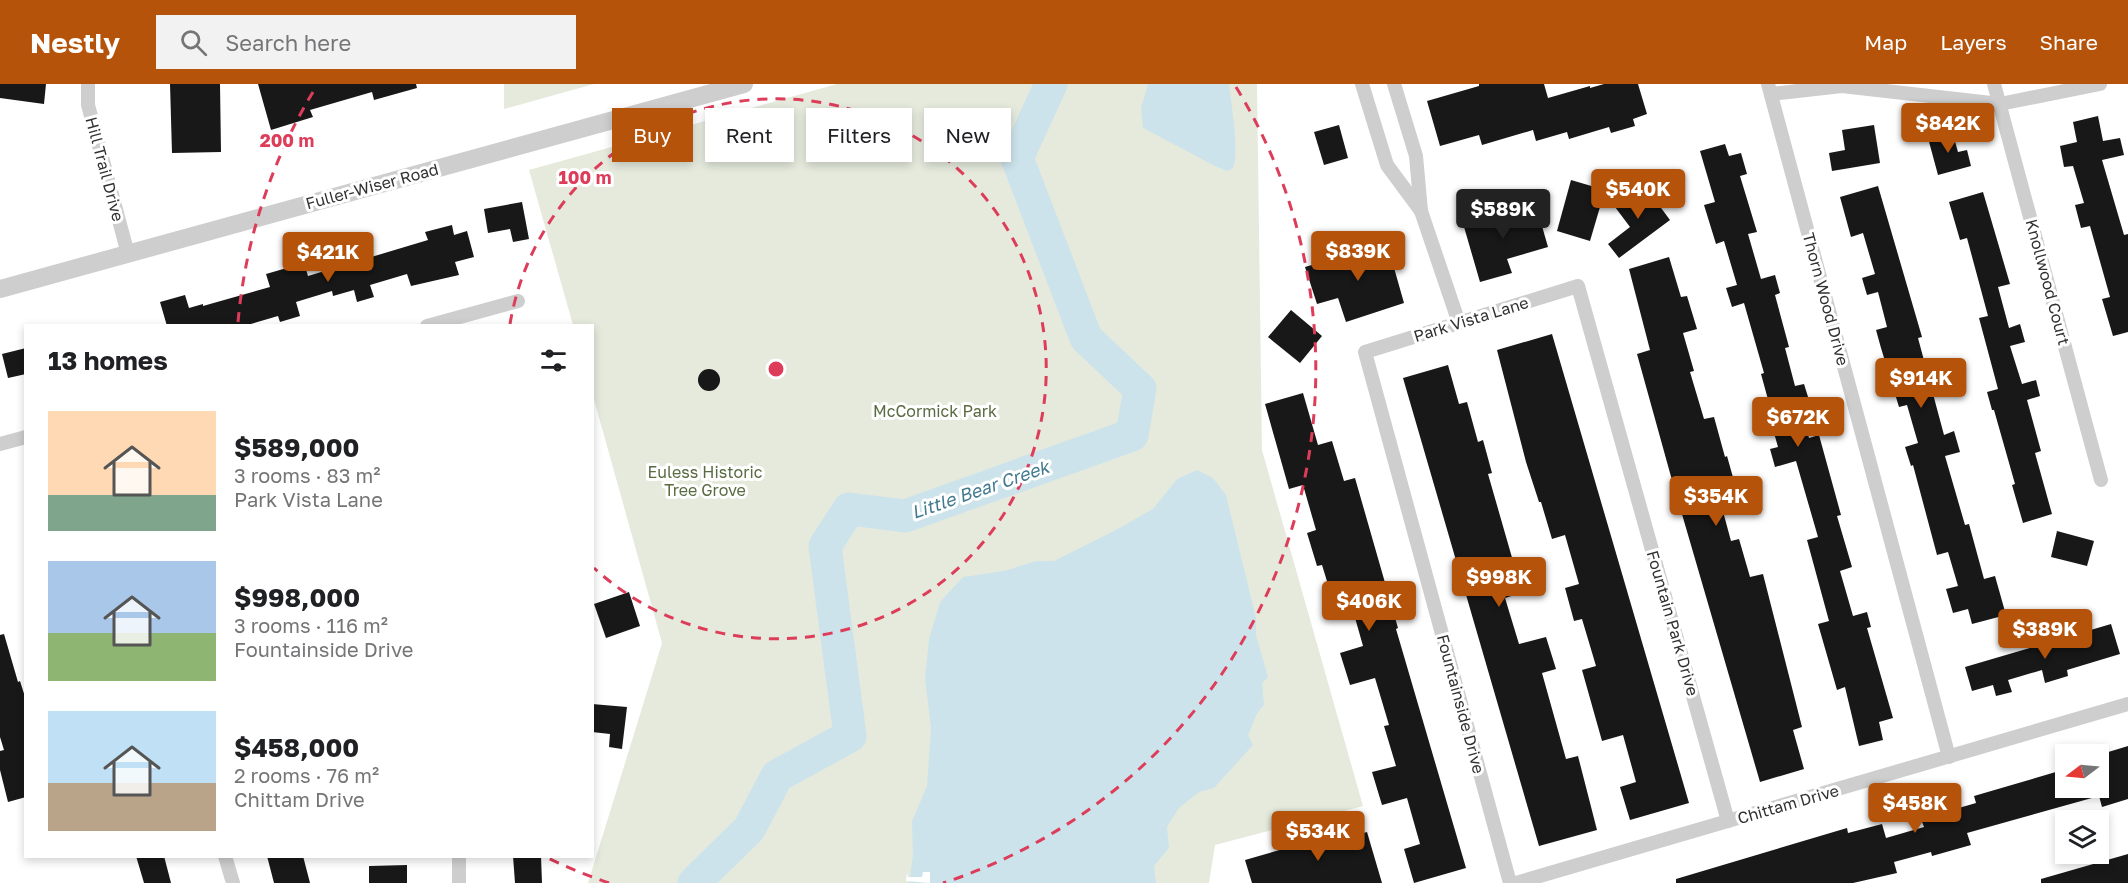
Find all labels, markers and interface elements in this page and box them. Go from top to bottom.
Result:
search box [156,15,576,69]
text: Nestly [30,26,120,59]
icon: search [177,26,210,59]
text: Search here [225,29,351,56]
text: Map [1864,29,1907,55]
text: Layers [1940,29,2007,55]
text: Share [2040,29,2098,55]
pin: $842K [1906,103,1990,154]
chip: Buy [612,108,693,162]
chip: Rent [705,108,794,162]
chip: Filters [806,108,912,162]
chip: New [924,108,1011,162]
text: $842K [1915,110,1981,134]
street label: Hill Trail Drive [81,115,129,223]
text: 200 m [260,129,314,151]
street label: Fuller-Wiser Road [303,159,441,213]
text: 100 m [559,166,611,188]
pin: $540K [1596,169,1680,220]
text: $540K [1605,176,1671,200]
pin: $589K [1461,189,1545,240]
text: $589K [1470,196,1536,220]
street label: Knollwood Court [2022,217,2074,347]
street label: Thorn Wood Drive [1799,230,1853,368]
pin: $839K [1316,231,1400,282]
pin: $421K [286,232,370,283]
text: $839K [1325,238,1391,262]
text: $421K [297,239,359,263]
street label: Park Vista Lane [1411,292,1531,346]
icon: filters [537,344,570,377]
text: 13 homes [48,345,168,376]
pin: $914K [1879,358,1963,409]
centre of rings [766,359,786,379]
text: $914K [1889,365,1953,389]
pin: $672K [1756,397,1840,448]
park label: McCormick Park [873,401,997,421]
text: $672K [1766,404,1830,428]
text: $589,000 [234,432,359,463]
icon: home [96,435,168,507]
water label: Little Bear Creek [908,455,1053,523]
park label: Euless Historic Tree Grove [648,462,763,500]
text: 3 rooms · 83 m² [234,463,380,487]
pin: $354K [1674,476,1758,527]
text: $354K [1684,483,1748,507]
text: Park Vista Lane [234,487,383,511]
street label: Fountain Park Drive [1643,548,1703,698]
pin: $998K [1457,557,1541,608]
text: $998K [1466,564,1532,588]
pin: $406K [1327,581,1411,632]
text: $998,000 [234,582,360,613]
icon: home [96,585,168,657]
text: $406K [1336,588,1402,612]
pin: $389K [2003,609,2087,660]
text: 3 rooms · 116 m² [234,613,388,637]
text: $389K [2012,616,2078,640]
street label: Fountainside Drive [1433,632,1489,776]
text: Fountainside Drive [234,637,413,661]
text: $458,000 [234,732,359,763]
icon: home [96,735,168,807]
north arrow [2055,744,2109,798]
map controls [2055,744,2109,864]
text: 2 rooms · 76 m² [234,763,379,787]
street label: Chittam Drive [1735,780,1841,828]
pin: $458K [1873,783,1957,834]
text: Chittam Drive [234,787,365,811]
text: $458K [1882,790,1948,814]
button: layers [2055,810,2109,864]
pin: $534K [1276,811,1360,862]
text: $534K [1286,818,1350,842]

